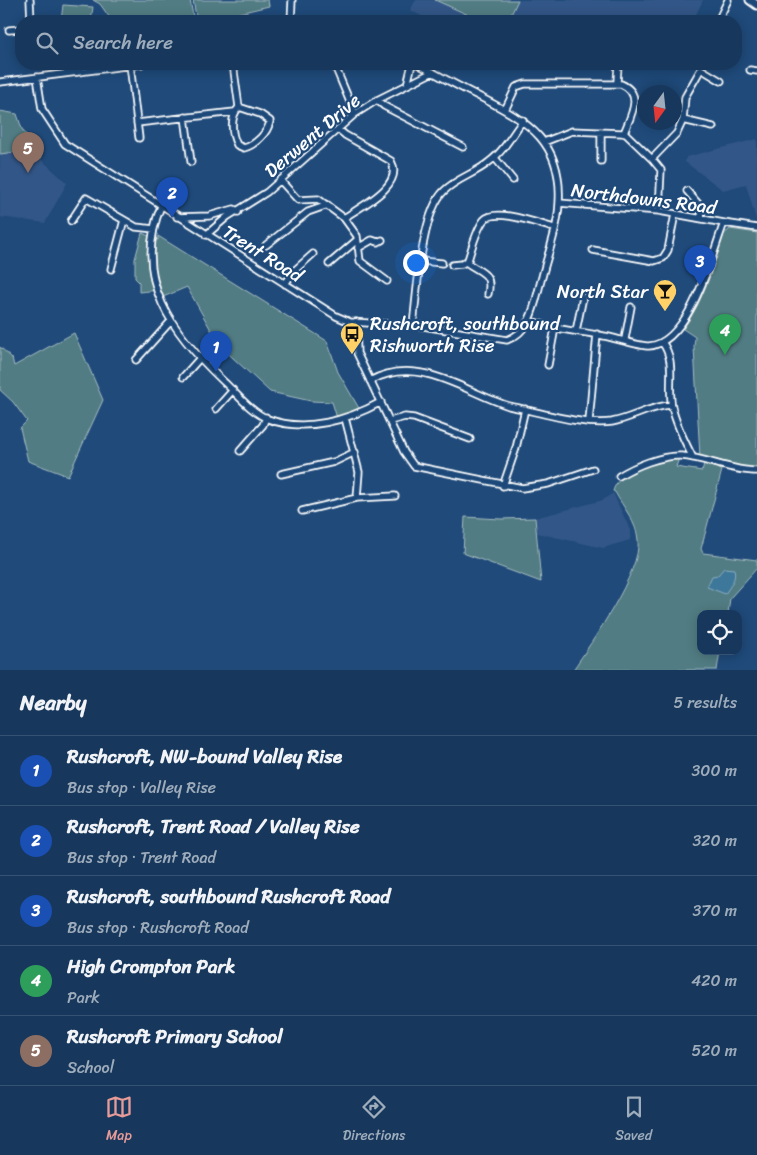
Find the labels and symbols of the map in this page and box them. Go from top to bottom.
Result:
street label: Derwent Drive [256,85,368,186]
north arrow [637,85,682,130]
pin: 5 [12,132,44,173]
street label: Northdowns Road [569,173,719,224]
pin: 2 [156,177,188,218]
street label: Trent Road [216,216,311,292]
pin: 3 [684,245,716,286]
your location [403,250,429,276]
place label: North Star [557,275,649,308]
bar icon: North Star [652,278,678,312]
place label: Rushcroft, southbound Rishworth Rise [370,307,562,362]
pin: 4 [709,314,741,355]
bus stop icon: Rushcroft, southbound Rishworth Rise [339,321,365,355]
pin: 1 [200,331,232,372]

